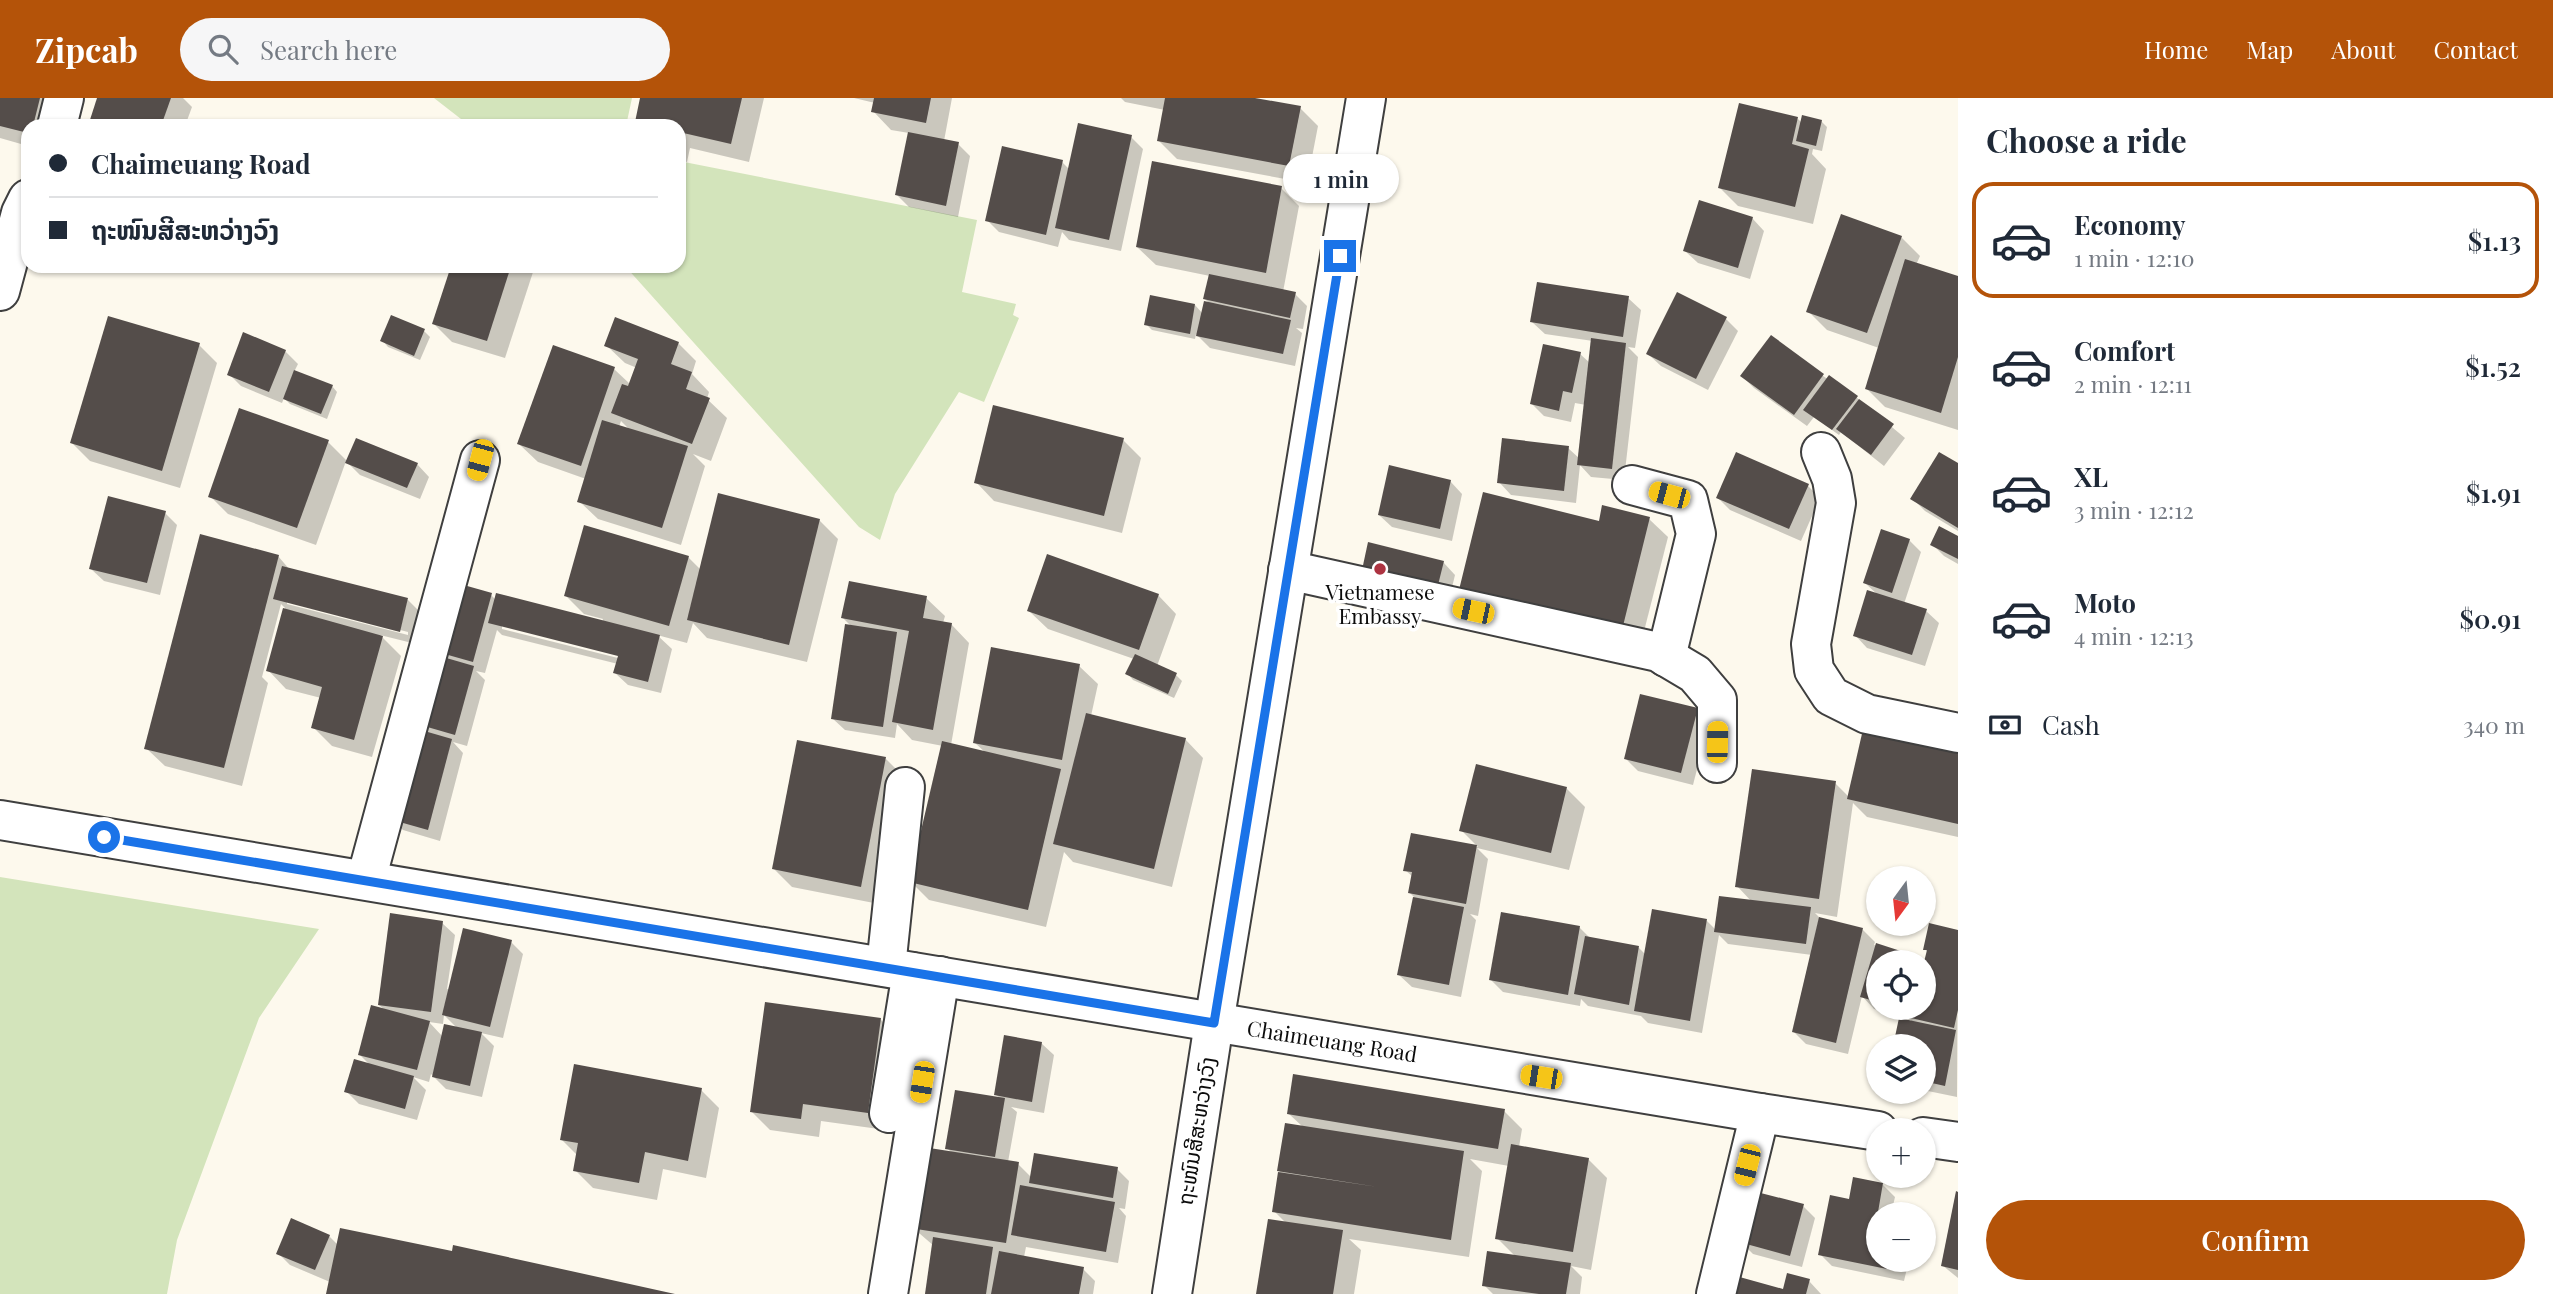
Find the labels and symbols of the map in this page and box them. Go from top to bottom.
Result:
callout: 1 min [1282,155,1398,204]
route end [1324,240,1356,272]
car [465,437,496,483]
car [1646,479,1693,511]
marker: Vietnamese Embassy [1372,561,1388,577]
place label: Vietnamese Embassy [1324,577,1435,629]
car [1451,596,1496,626]
car [1707,721,1728,763]
route start [88,821,120,853]
north arrow [1866,866,1936,936]
street label: Chaimeuang Road [1245,1013,1419,1067]
street label: ຖະໜົນສີສະຫວ່າງວົງ [1169,1054,1221,1207]
car [909,1060,936,1104]
car [1519,1063,1564,1091]
car [1732,1142,1763,1188]

